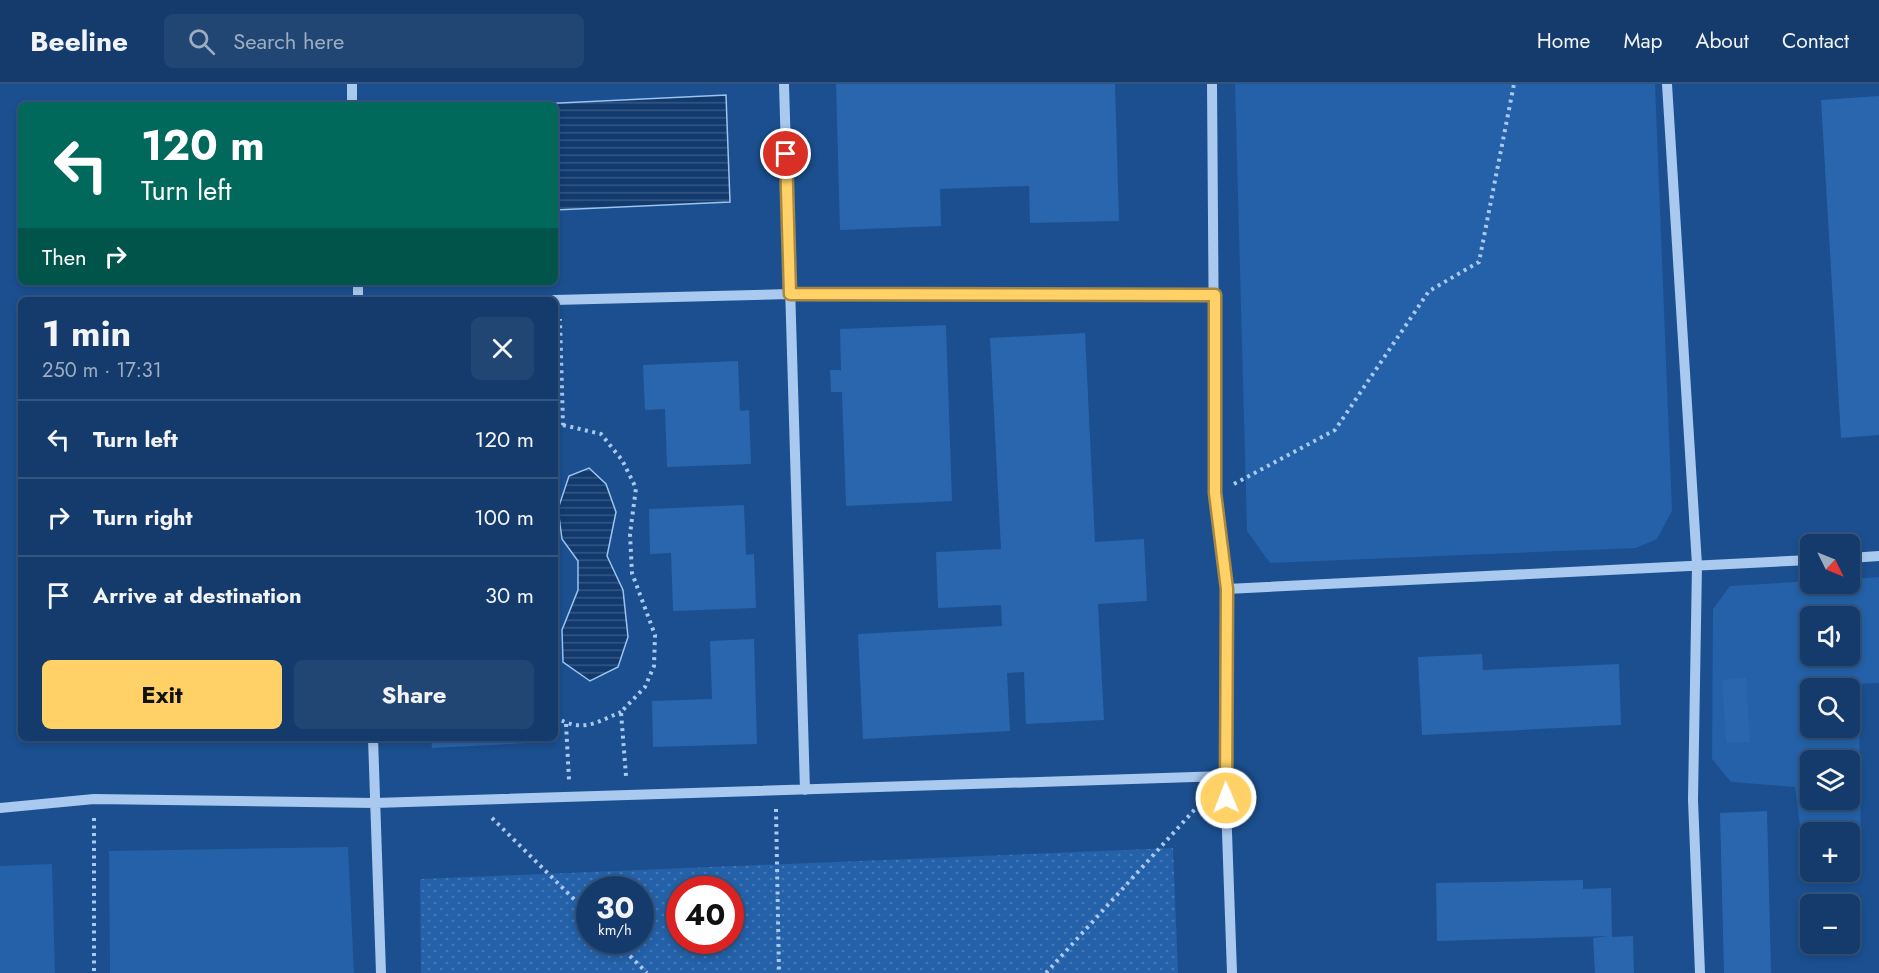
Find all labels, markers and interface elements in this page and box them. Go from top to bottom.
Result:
search box [164,14,584,68]
text: Beeline [30,21,128,62]
icon: search [185,25,218,58]
text: Search here [233,25,344,57]
text: Home [1537,26,1590,56]
text: Map [1623,26,1663,56]
text: About [1696,26,1749,56]
text: Contact [1782,26,1849,56]
text: 120 m [141,115,265,176]
icon: left [42,126,120,204]
pin [760,128,811,179]
icon: arrive [769,137,802,170]
text: Turn left [141,171,231,210]
icon: right [99,240,132,273]
text: Then [42,241,87,273]
text: 1 min [42,307,131,359]
button: close [471,317,534,380]
text: 250 m · 17:31 [42,356,162,385]
icon: left [42,423,75,456]
text: Turn left [93,423,178,455]
text: 120 m [475,423,534,455]
icon: right [42,501,75,534]
text: Turn right [93,501,193,533]
text: 100 m [474,501,534,533]
north arrow [1800,534,1860,594]
map controls [1800,534,1860,954]
icon: arrive [42,579,75,612]
text: Arrive at destination [93,579,302,611]
text: 30 m [485,579,534,611]
button: sound [1800,606,1860,666]
button: Exit [42,660,282,729]
button: Share [294,660,534,729]
button: search [1800,678,1860,738]
button: layers [1800,750,1860,810]
position arrow [1194,766,1258,830]
button: + [1800,822,1860,882]
speed limit sign: 40 [666,876,744,954]
text: 30 [596,886,634,929]
button: − [1800,894,1860,954]
text: km/h [598,919,632,941]

